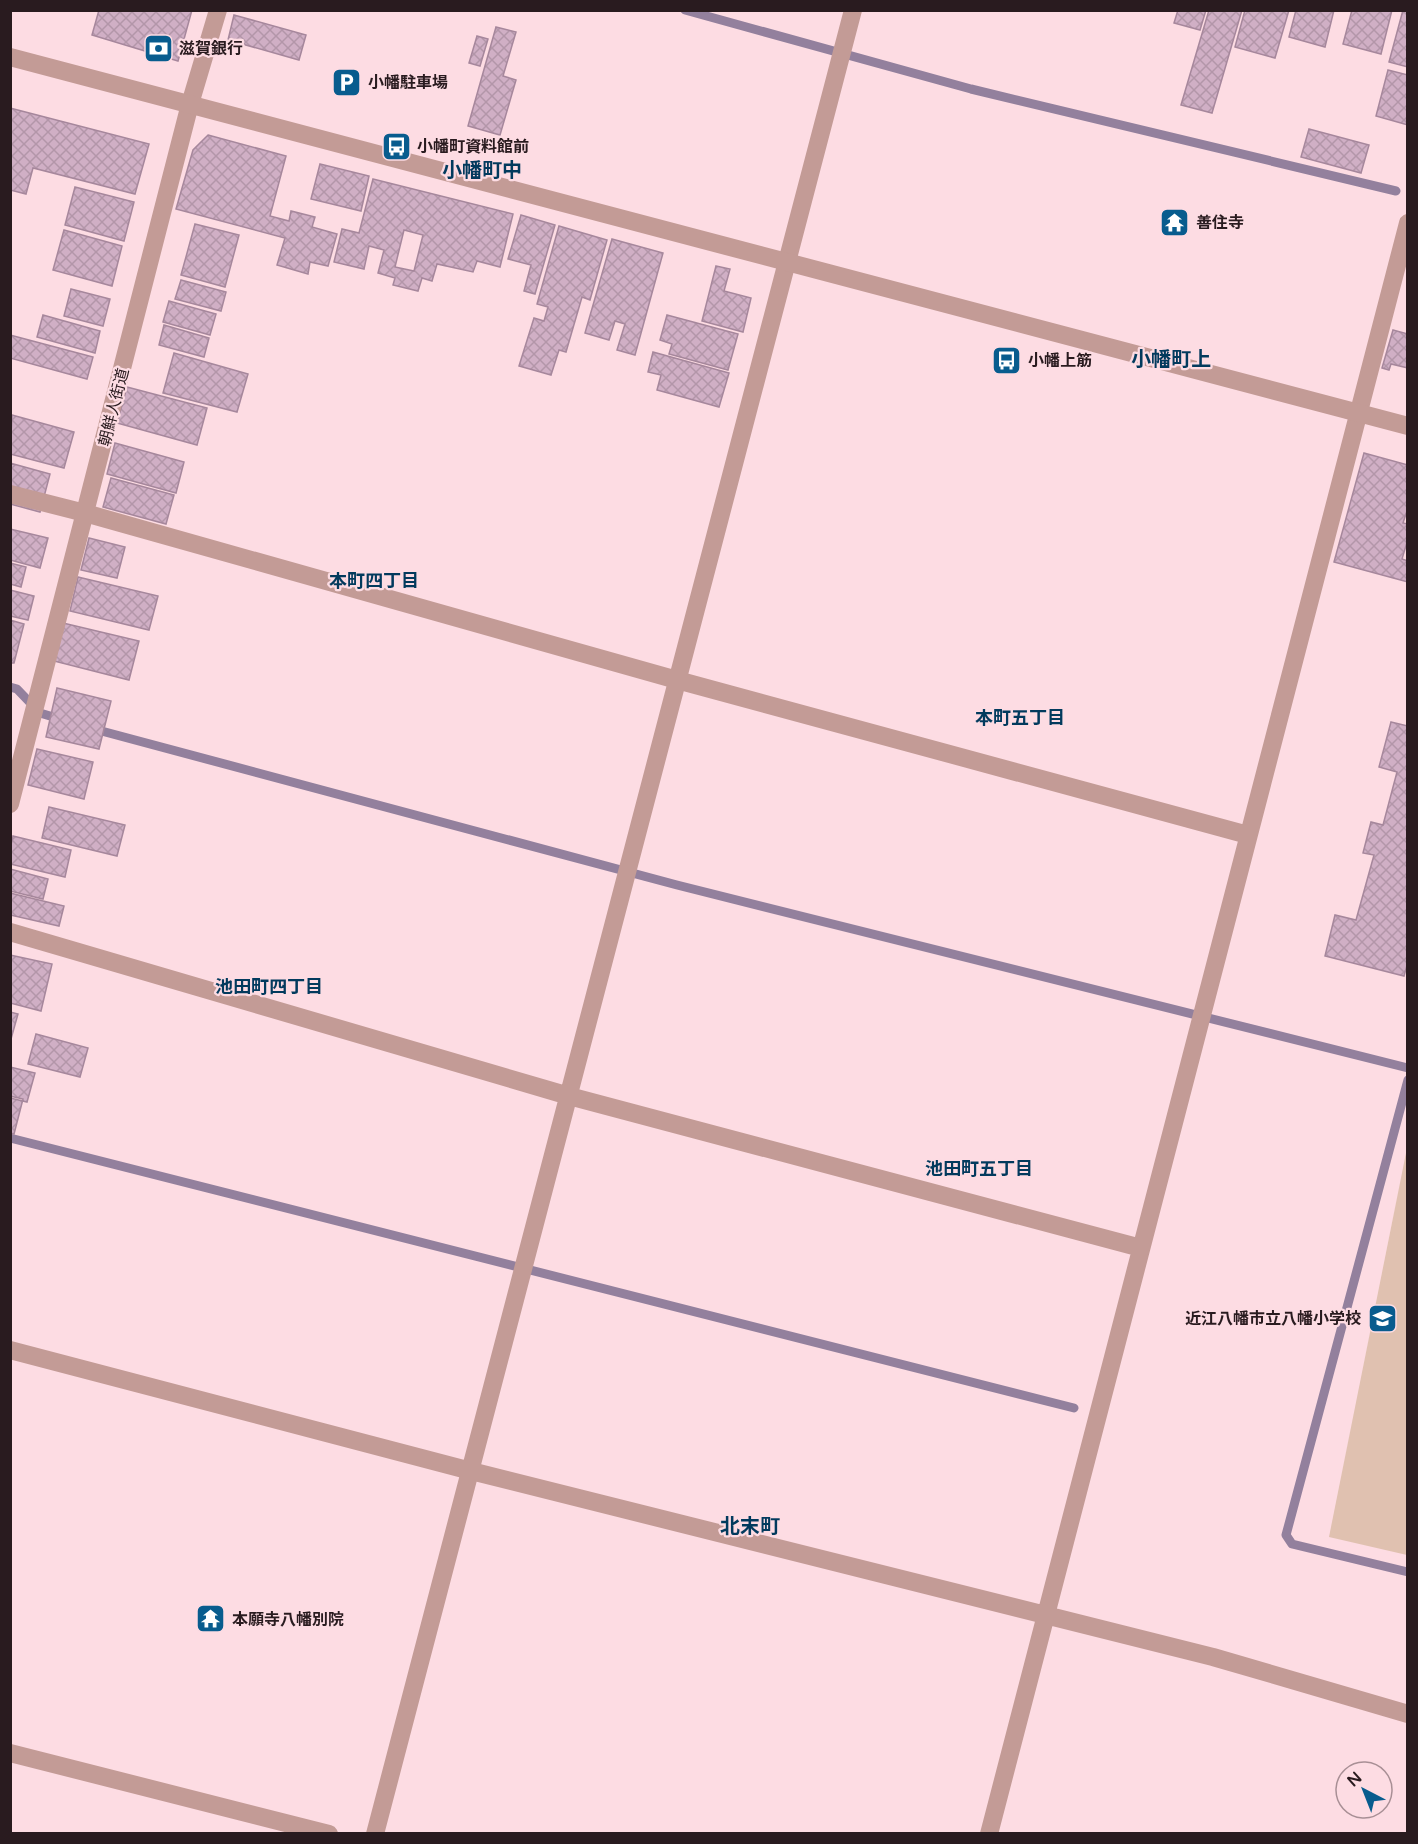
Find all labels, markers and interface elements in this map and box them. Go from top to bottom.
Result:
bank icon: 滋賀銀行 [142,32,174,64]
place label: 滋賀銀行 [179,39,243,59]
parking icon: 小幡駐車場 [331,66,363,98]
place label: 小幡駐車場 [368,73,448,93]
bus stop icon: 小幡町資料館前 [380,130,412,162]
place label: 小幡町資料館前 [417,137,529,157]
district label: 小幡町中 [442,159,522,183]
temple icon: 善住寺 [1159,206,1191,238]
place label: 善住寺 [1196,213,1244,233]
bus stop icon: 小幡上筋 [991,344,1023,376]
district label: 小幡町上 [1131,348,1211,372]
place label: 小幡上筋 [1028,351,1092,371]
street label: 朝鮮人街道 [95,366,133,448]
district label: 本町四丁目 [329,570,419,592]
district label: 本町五丁目 [975,707,1065,729]
district label: 池田町四丁目 [215,976,323,998]
district label: 池田町五丁目 [925,1158,1033,1180]
school or university icon: 近江八幡市立八幡小学校 [1366,1302,1398,1334]
place label: 近江八幡市立八幡小学校 [1185,1309,1361,1329]
district label: 北末町 [720,1515,780,1539]
temple icon: 本願寺八幡別院 [195,1603,227,1635]
place label: 本願寺八幡別院 [232,1610,344,1630]
north arrow [1334,1760,1394,1820]
text: N [1343,1768,1366,1791]

